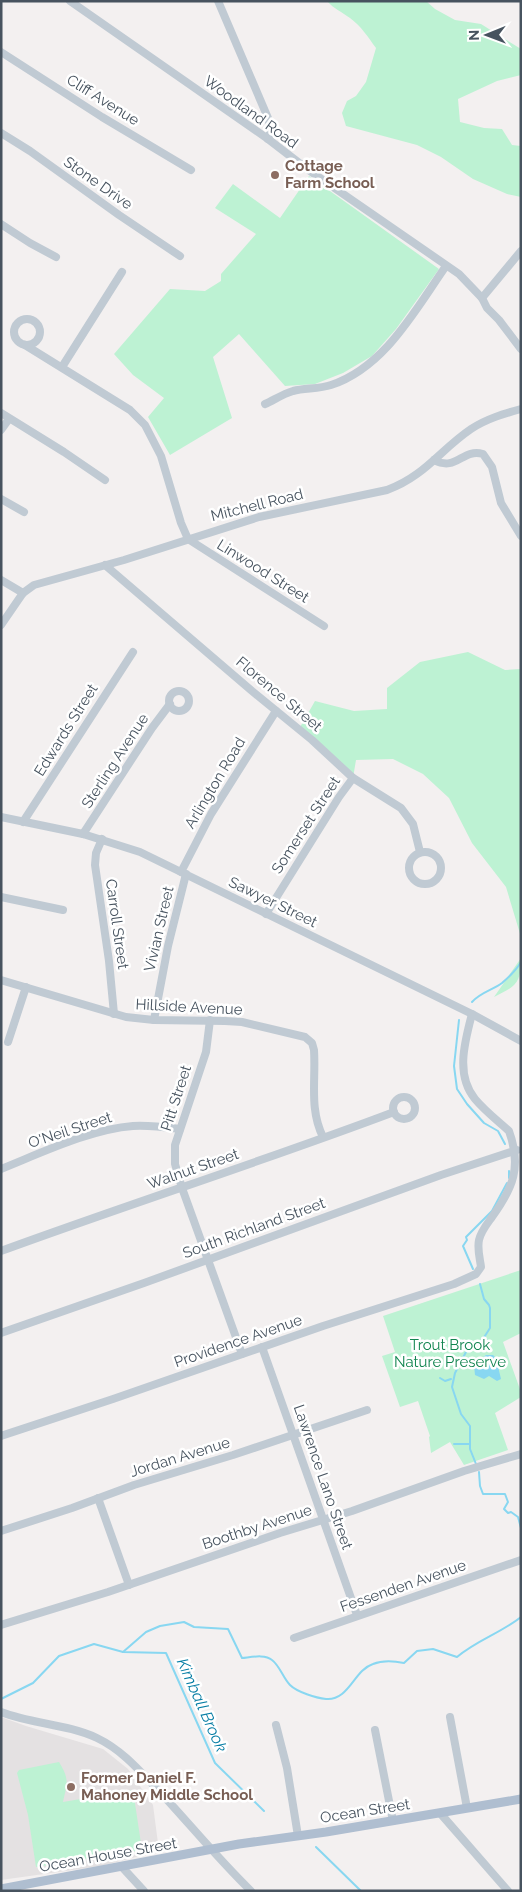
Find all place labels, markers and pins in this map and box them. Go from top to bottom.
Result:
place label: Cottage Farm School [285,157,375,192]
marker: Cottage Farm School [269,169,281,181]
place label: Former Daniel F. Mahoney Middle School [81,1769,253,1804]
marker: Former Daniel F. Mahoney Middle School [65,1781,77,1793]

